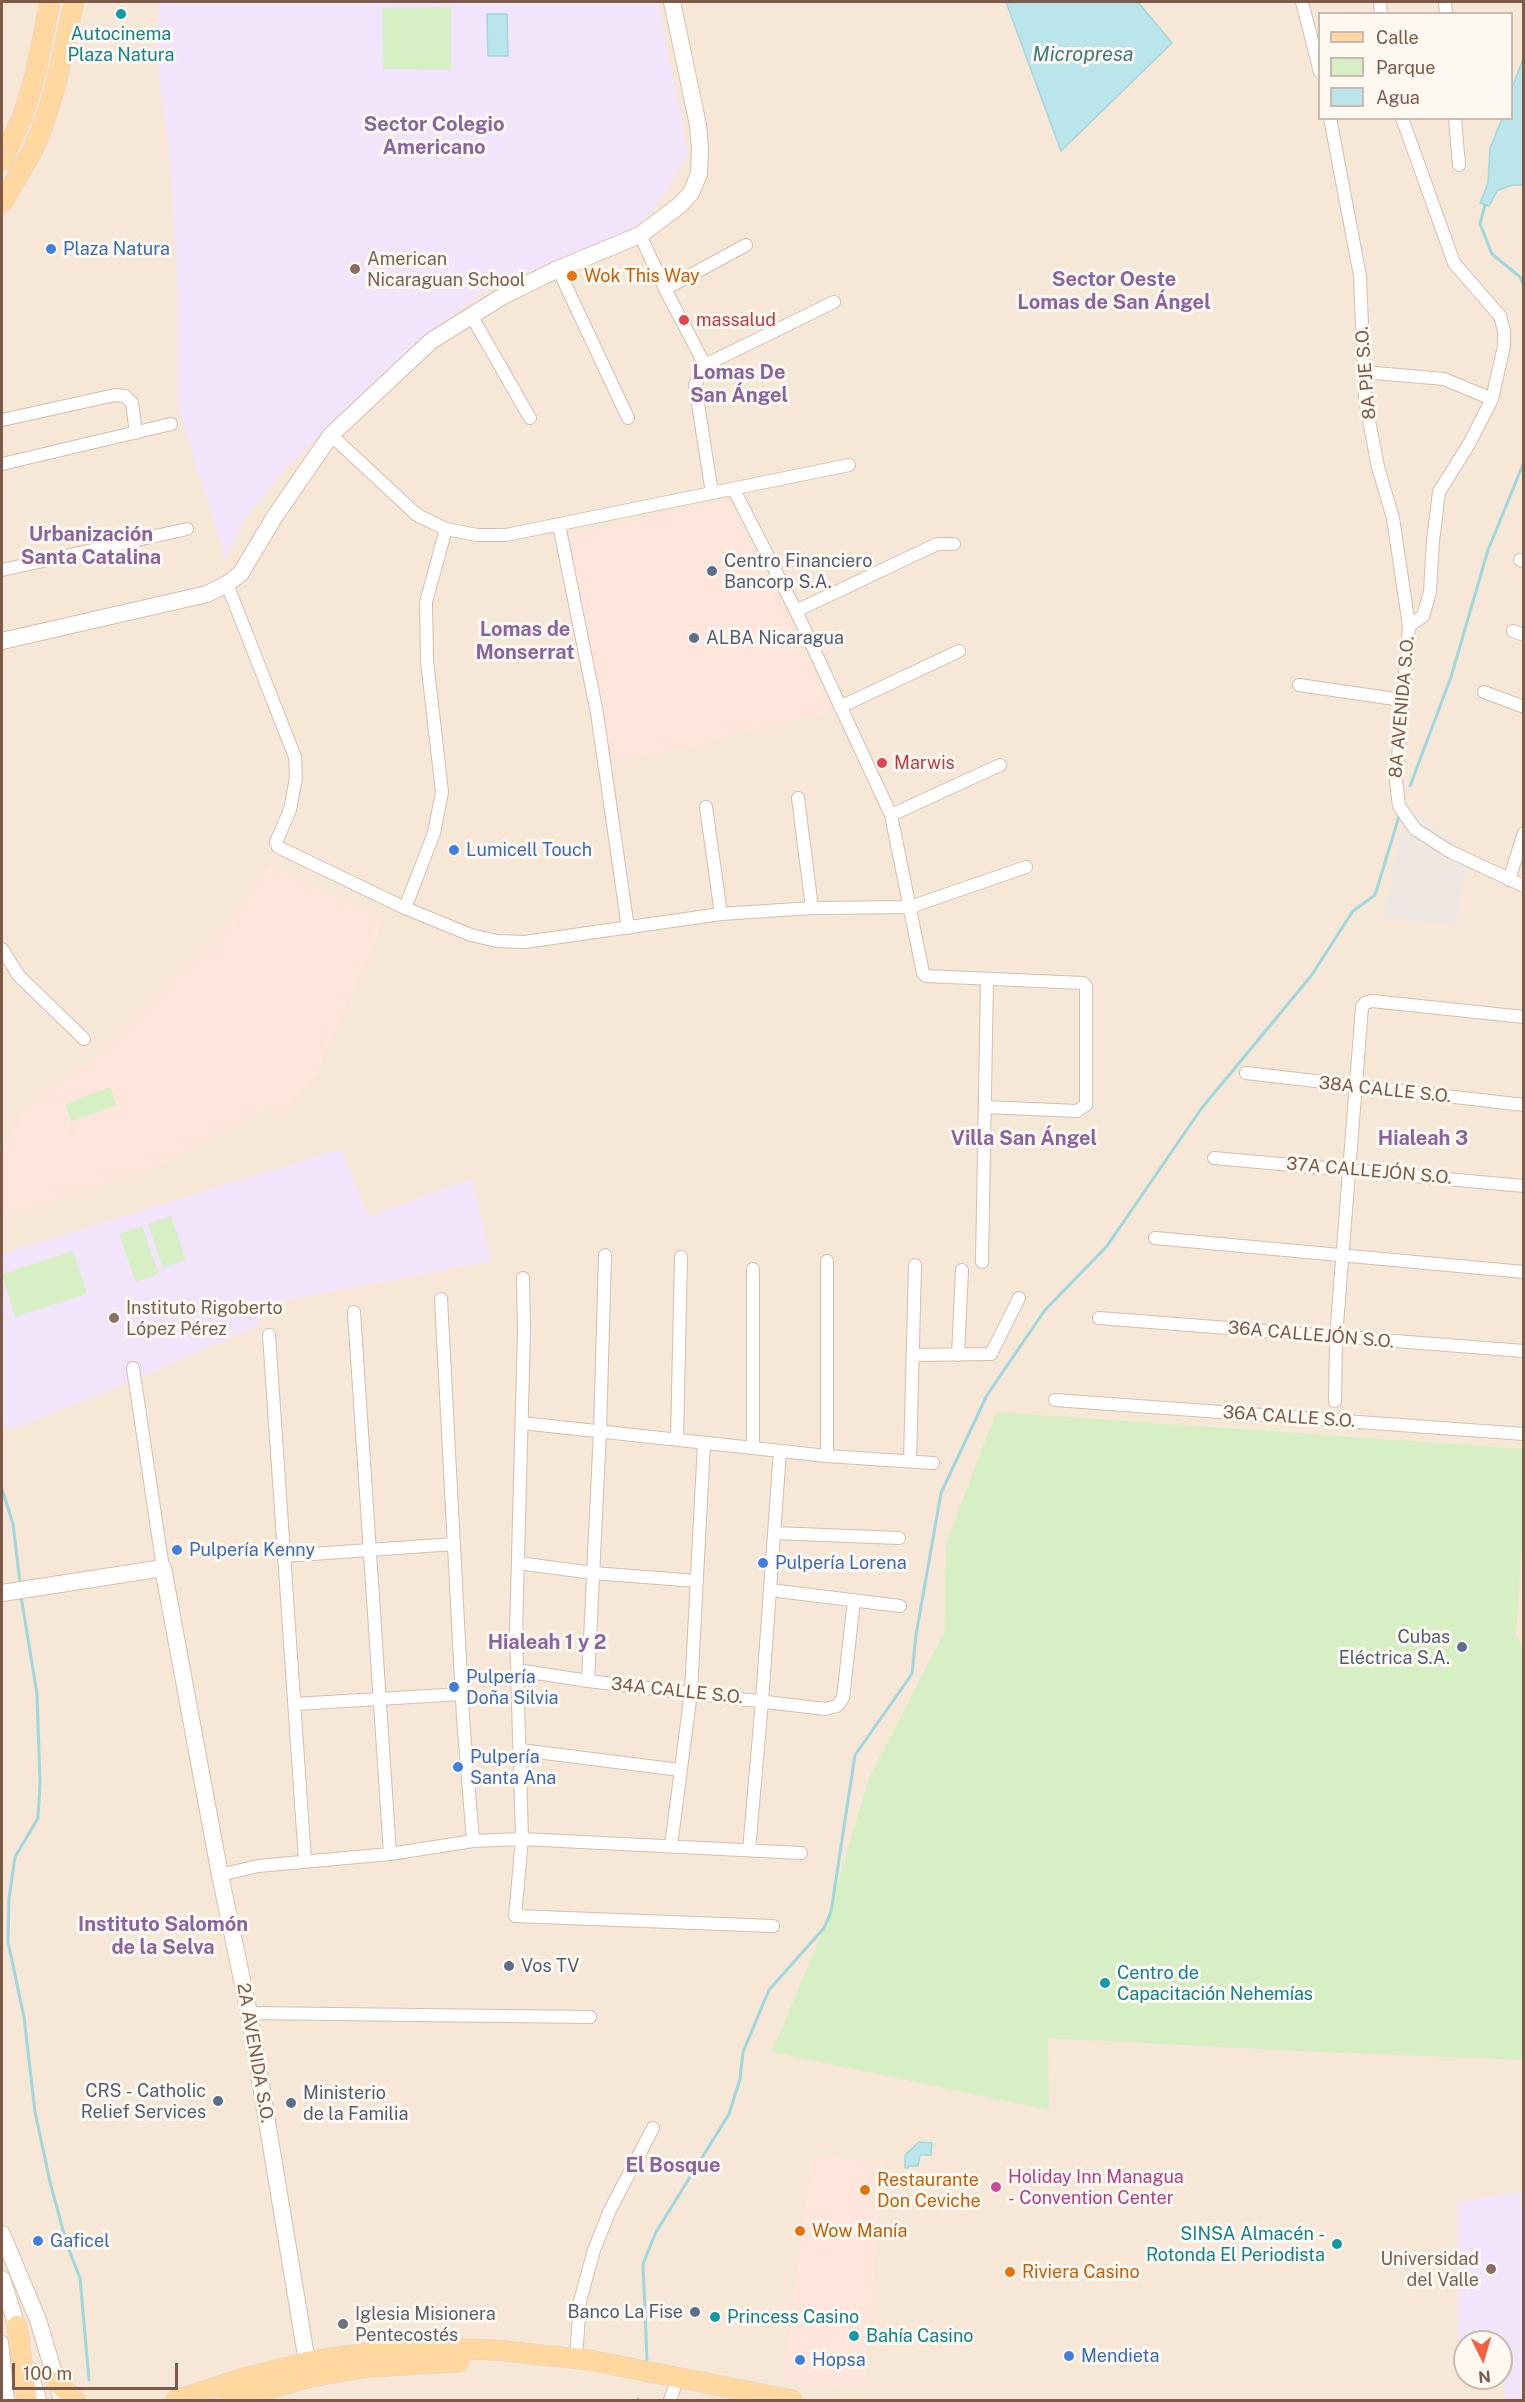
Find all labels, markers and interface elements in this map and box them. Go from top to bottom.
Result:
marker: Autocinema Plaza Natura [114,7,128,21]
legend [1318,12,1513,120]
place label: Autocinema Plaza Natura [67,23,175,66]
text: Calle [1376,27,1419,48]
water label: Micropresa [1033,43,1133,67]
text: Parque [1376,57,1436,78]
text: Agua [1376,87,1420,108]
district label: Sector Colegio Americano [364,113,504,160]
place label: Plaza Natura [63,238,170,260]
marker: Plaza Natura [44,242,58,256]
place label: American Nicaraguan School [367,248,525,290]
marker: American Nicaraguan School [348,262,362,276]
place label: Wok This Way [584,265,700,287]
district label: Sector Oeste Lomas de San Ángel [1017,268,1211,315]
marker: Wok This Way [565,269,579,283]
place label: massalud [696,309,776,331]
marker: massalud [677,313,691,327]
street label: 8A PJE S.O. [1351,325,1381,421]
district label: Lomas De San Ángel [690,361,788,408]
district label: Urbanización Santa Catalina [21,523,161,570]
place label: Centro Financiero Bancorp S.A. [724,550,872,592]
marker: Centro Financiero Bancorp S.A. [705,564,719,578]
district label: Lomas de Monserrat [476,618,574,665]
place label: ALBA Nicaragua [706,627,844,649]
marker: ALBA Nicaragua [687,631,701,645]
street label: 8A AVENIDA S.O. [1385,635,1419,779]
place label: Marwis [894,752,955,774]
marker: Marwis [875,756,889,770]
place label: Lumicell Touch [466,839,592,861]
marker: Lumicell Touch [447,843,461,857]
street label: 38A CALLE S.O. [1318,1072,1452,1108]
district label: Villa San Ángel [951,1127,1097,1151]
district label: Hialeah 3 [1378,1127,1468,1151]
street label: 37A CALLEJÓN S.O. [1285,1153,1453,1189]
place label: Instituto Rigoberto López Pérez [126,1297,283,1340]
marker: Instituto Rigoberto López Pérez [107,1311,121,1325]
street label: 36A CALLEJÓN S.O. [1227,1317,1395,1353]
street label: 36A CALLE S.O. [1222,1402,1356,1432]
place label: Pulpería Kenny [189,1539,315,1561]
marker: Pulpería Kenny [170,1543,184,1557]
place label: Pulpería Lorena [775,1552,907,1574]
marker: Pulpería Lorena [756,1556,770,1570]
place label: Cubas Eléctrica S.A. [1339,1626,1450,1668]
district label: Hialeah 1 y 2 [488,1631,606,1655]
marker: Cubas Eléctrica S.A. [1455,1640,1469,1654]
place label: Pulpería Doña Silvia [466,1666,559,1708]
street label: 34A CALLE S.O. [610,1673,744,1709]
marker: Pulpería Doña Silvia [447,1680,461,1694]
place label: Pulpería Santa Ana [470,1746,556,1788]
marker: Pulpería Santa Ana [451,1760,465,1774]
district label: Instituto Salomón de la Selva [78,1913,248,1960]
place label: Vos TV [521,1955,579,1977]
marker: Vos TV [502,1959,516,1973]
place label: Centro de Capacitación Nehemías [1117,1962,1313,2004]
marker: Centro de Capacitación Nehemías [1098,1976,1112,1990]
street label: 2A AVENIDA S.O. [232,1981,278,2125]
place label: CRS - Catholic Relief Services [81,2080,206,2122]
place label: Ministerio de la Familia [303,2082,408,2124]
marker: CRS - Catholic Relief Services [211,2094,225,2108]
marker: Ministerio de la Familia [284,2096,298,2110]
district label: El Bosque [625,2154,721,2178]
place label: Holiday Inn Managua - Convention Center [1008,2166,1184,2208]
place label: Restaurante Don Ceviche [877,2169,981,2212]
marker: Holiday Inn Managua - Convention Center [989,2180,1003,2194]
marker: Restaurante Don Ceviche [858,2183,872,2197]
place label: Wow Manía [812,2220,907,2242]
place label: SINSA Almacén - Rotonda El Periodista [1146,2223,1325,2266]
marker: Wow Manía [793,2224,807,2238]
place label: Gaficel [50,2230,110,2252]
marker: Gaficel [31,2234,45,2248]
marker: SINSA Almacén - Rotonda El Periodista [1330,2237,1344,2251]
place label: Universidad del Valle [1380,2248,1479,2290]
place label: Riviera Casino [1022,2261,1140,2283]
marker: Universidad del Valle [1484,2262,1498,2276]
marker: Riviera Casino [1003,2265,1017,2279]
place label: Banco La Fise [567,2301,683,2323]
place label: Iglesia Misionera Pentecostés [355,2303,496,2346]
marker: Banco La Fise [688,2305,702,2319]
place label: Princess Casino [727,2306,859,2328]
marker: Princess Casino [708,2310,722,2324]
marker: Iglesia Misionera Pentecostés [336,2317,350,2331]
place label: Bahía Casino [866,2325,973,2347]
marker: Bahía Casino [847,2329,861,2343]
north arrow [1453,2330,1513,2390]
place label: Mendieta [1081,2345,1159,2367]
place label: Hopsa [812,2349,866,2371]
marker: Mendieta [1062,2349,1076,2363]
scale bar [15,2351,182,2389]
marker: Hopsa [793,2353,807,2367]
text: 100 m [23,2363,72,2384]
text: N [1477,2366,1492,2386]

